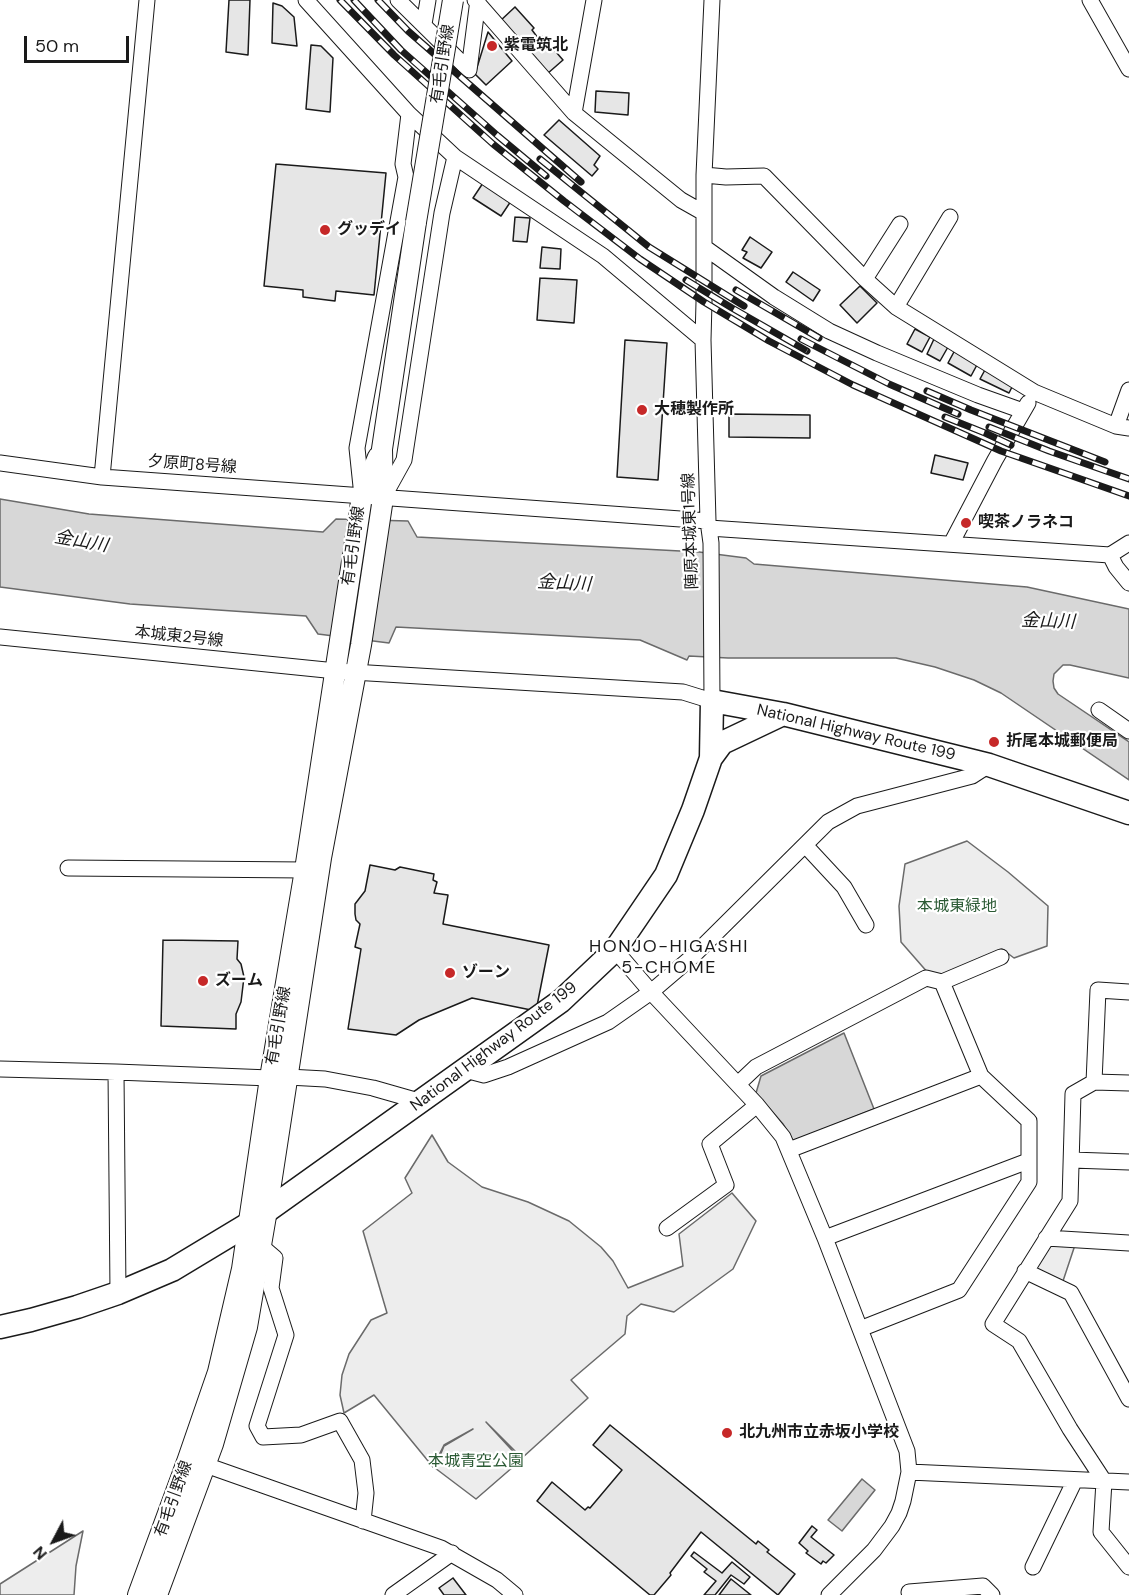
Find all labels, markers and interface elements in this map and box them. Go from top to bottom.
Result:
street label: 有毛引野線 [427,23,459,105]
scale bar [27,24,132,62]
text: 50 m [35,34,79,58]
place label: 紫電筑北 [504,36,568,56]
marker: 紫電筑北 [485,39,499,53]
place label: グッデイ [337,220,401,240]
marker: グッデイ [318,223,332,237]
place label: 大穂製作所 [654,400,734,420]
marker: 大穂製作所 [635,403,649,417]
street label: 夕原町8号線 [147,452,237,478]
street label: 陣原本城東1号線 [679,472,703,590]
street label: 有毛引野線 [339,505,369,587]
place label: 喫茶ノラネコ [978,513,1074,533]
marker: 喫茶ノラネコ [959,516,973,530]
water label: 金山川 [53,527,109,557]
water label: 金山川 [536,572,592,596]
water label: 金山川 [1021,610,1075,634]
street label: 本城東2号線 [134,623,224,651]
street label: National Highway Route 199 [755,701,957,765]
place label: 折尾本城郵便局 [1006,732,1118,752]
marker: 折尾本城郵便局 [987,735,1001,749]
park label: 本城東緑地 [917,897,997,917]
district label: HONJO-HIGASHI 5-CHOME [589,936,749,978]
place label: ゾーン [462,963,510,983]
marker: ゾーン [443,966,457,980]
place label: ズーム [215,971,263,991]
marker: ズーム [196,974,210,988]
street label: National Highway Route 199 [407,978,581,1116]
street label: 有毛引野線 [263,985,295,1067]
place label: 北九州市立赤坂小学校 [739,1423,899,1443]
marker: 北九州市立赤坂小学校 [720,1426,734,1440]
park label: 本城青空公園 [428,1452,524,1472]
street label: 有毛引野線 [151,1458,197,1540]
north arrow [24,1511,84,1571]
text: N [28,1542,52,1564]

